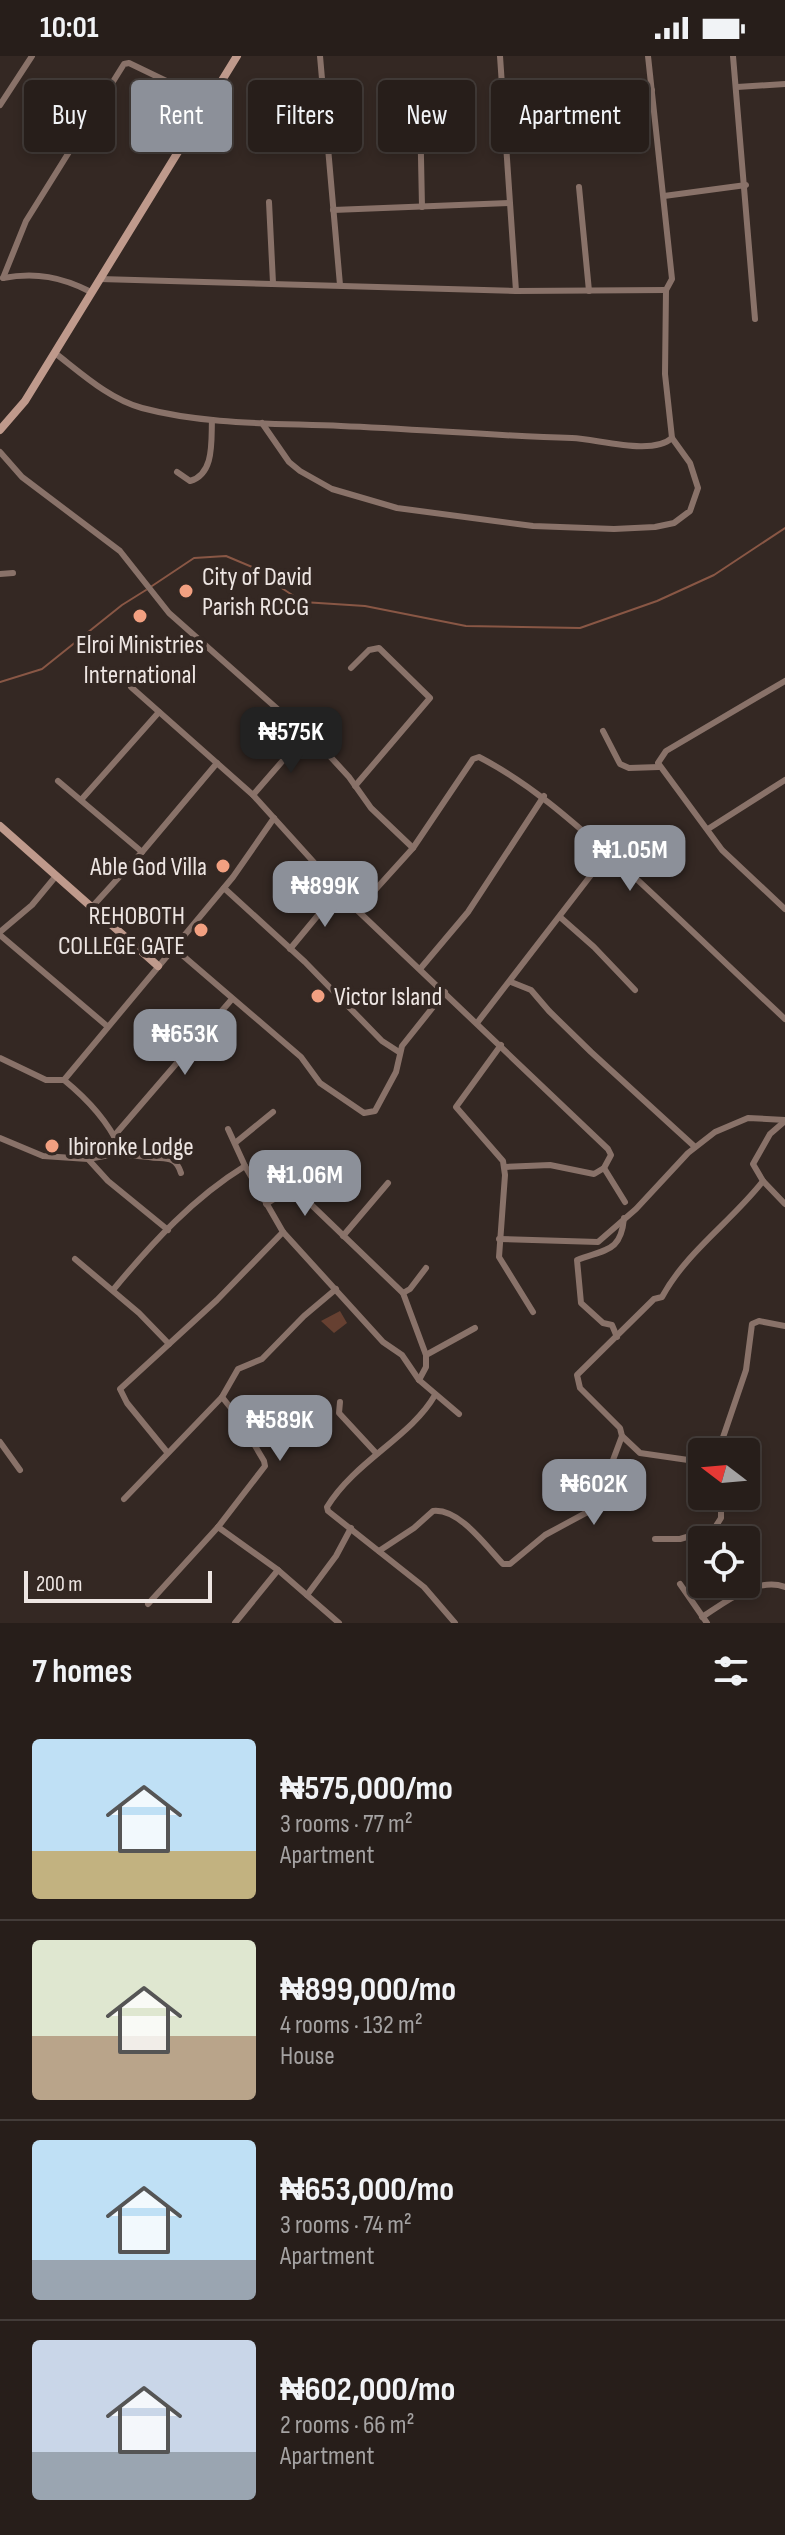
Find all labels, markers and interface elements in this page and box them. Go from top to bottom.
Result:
text: 10:01 [40,10,98,46]
chip: Buy [24,80,115,152]
chip: Rent [131,80,232,152]
chip: Filters [248,80,362,152]
chip: New [378,80,475,152]
chip: Apartment [491,80,649,152]
place label: City of David Parish RCCG [202,562,312,623]
marker: City of David Parish RCCG [177,582,195,600]
marker: Elroi Ministries International [131,607,149,625]
place label: Elroi Ministries International [76,630,204,691]
pin: ₦575K [235,707,347,775]
text: ₦575K [258,717,324,748]
pin: ₦1.05M [565,825,695,893]
text: ₦1.05M [592,835,668,866]
place label: Able God Villa [89,852,207,883]
marker: Able God Villa [214,857,232,875]
pin: ₦899K [269,861,381,929]
text: ₦899K [291,871,359,902]
place label: REHOBOTH COLLEGE GATE [58,901,185,962]
marker: REHOBOTH COLLEGE GATE [192,921,210,939]
place label: Victor Island [334,982,442,1013]
marker: Victor Island [309,987,327,1005]
pin: ₦653K [129,1009,241,1077]
text: ₦653K [152,1019,218,1050]
place label: Ibironke Lodge [68,1132,194,1163]
marker: Ibironke Lodge [43,1137,61,1155]
pin: ₦1.06M [240,1150,370,1218]
text: ₦1.06M [267,1160,343,1191]
pin: ₦589K [224,1395,336,1463]
text: ₦589K [246,1405,314,1436]
north arrow [688,1438,760,1510]
map controls [688,1438,760,1598]
pin: ₦602K [538,1459,650,1527]
text: ₦602K [560,1469,628,1500]
button: locate [688,1526,760,1598]
scale bar [24,1567,212,1603]
text: 200 m [36,1571,82,1598]
icon: filters [709,1649,753,1693]
text: 7 homes [32,1651,132,1692]
text: ₦575,000/mo [280,1768,453,1809]
icon: home [96,1771,192,1867]
text: 3 rooms · 77 m² [280,1809,413,1840]
text: Apartment [280,1840,374,1871]
text: ₦899,000/mo [280,1969,456,2010]
icon: home [96,1972,192,2068]
text: 4 rooms · 132 m² [280,2010,423,2041]
text: House [280,2041,335,2072]
text: ₦653,000/mo [280,2169,454,2210]
icon: home [96,2172,192,2268]
text: 3 rooms · 74 m² [280,2210,412,2241]
text: Apartment [280,2241,374,2272]
text: ₦602,000/mo [280,2369,455,2410]
icon: home [96,2372,192,2468]
text: 2 rooms · 66 m² [280,2410,415,2441]
text: Apartment [280,2441,374,2472]

